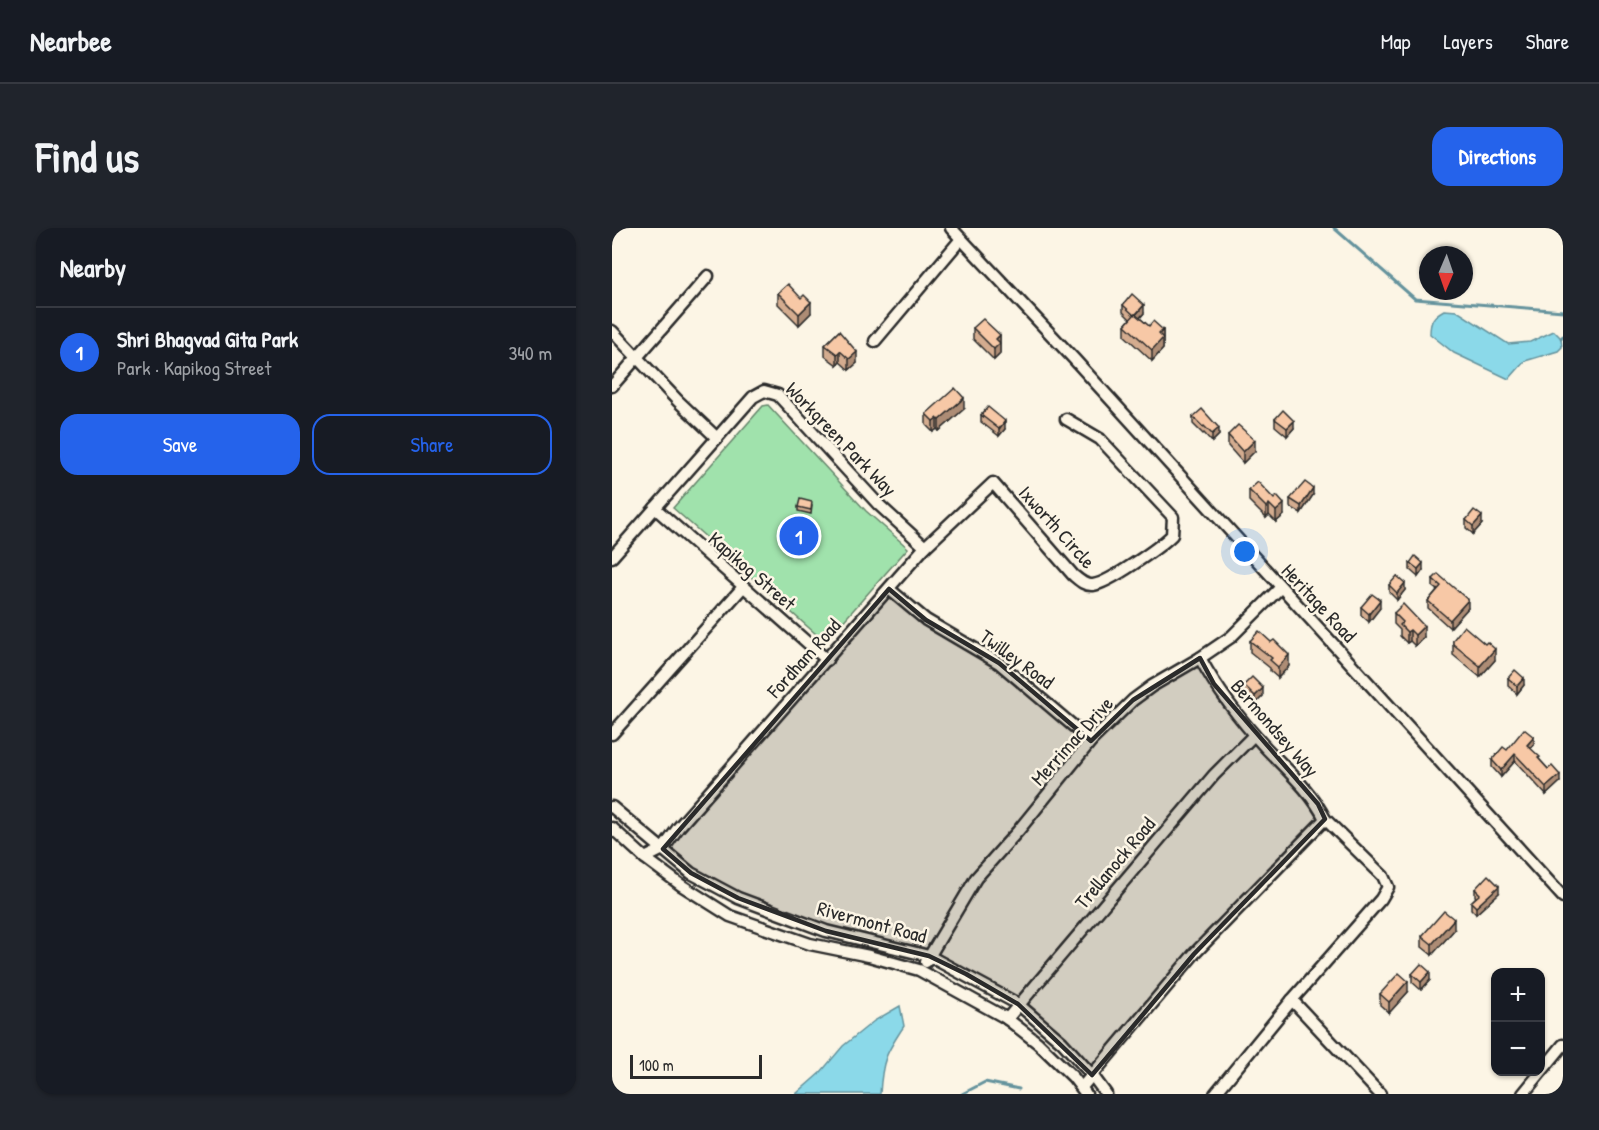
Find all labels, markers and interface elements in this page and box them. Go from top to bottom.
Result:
text: Nearbee [30,22,112,60]
text: Map [1381,27,1410,56]
text: Layers [1443,27,1493,56]
text: Share [1526,27,1569,56]
button: Directions [1432,127,1563,186]
text: Find us [36,128,139,185]
north arrow [1419,246,1473,300]
text: Nearby [60,250,126,285]
text: Shri Bhagvad Gita Park [117,324,298,354]
text: 1 [76,339,83,366]
text: 340 m [508,339,552,366]
text: Park · Kapikog Street [117,354,271,381]
street label: Workgreen Park Way [780,376,903,502]
button: Save [60,414,300,475]
button: Share [312,414,552,475]
street label: Ixworth Circle [1013,479,1102,574]
pin: 1 [780,514,819,558]
street label: Kapikog Street [703,525,803,617]
your location [1230,537,1259,566]
street label: Heritage Road [1276,557,1363,648]
street label: Fordham Road [760,612,847,704]
street label: Twilley Road [975,623,1060,695]
street label: Bermondsey Way [1225,673,1325,782]
street label: Merrimac Drive [1024,690,1119,791]
street label: Trellanock Road [1068,811,1161,914]
street label: Rivermont Road [814,894,930,949]
map controls [1491,968,1545,1076]
button: + [1491,968,1545,1022]
button: − [1491,1022,1545,1076]
scale bar [630,1052,762,1080]
text: 100 m [639,1054,674,1076]

